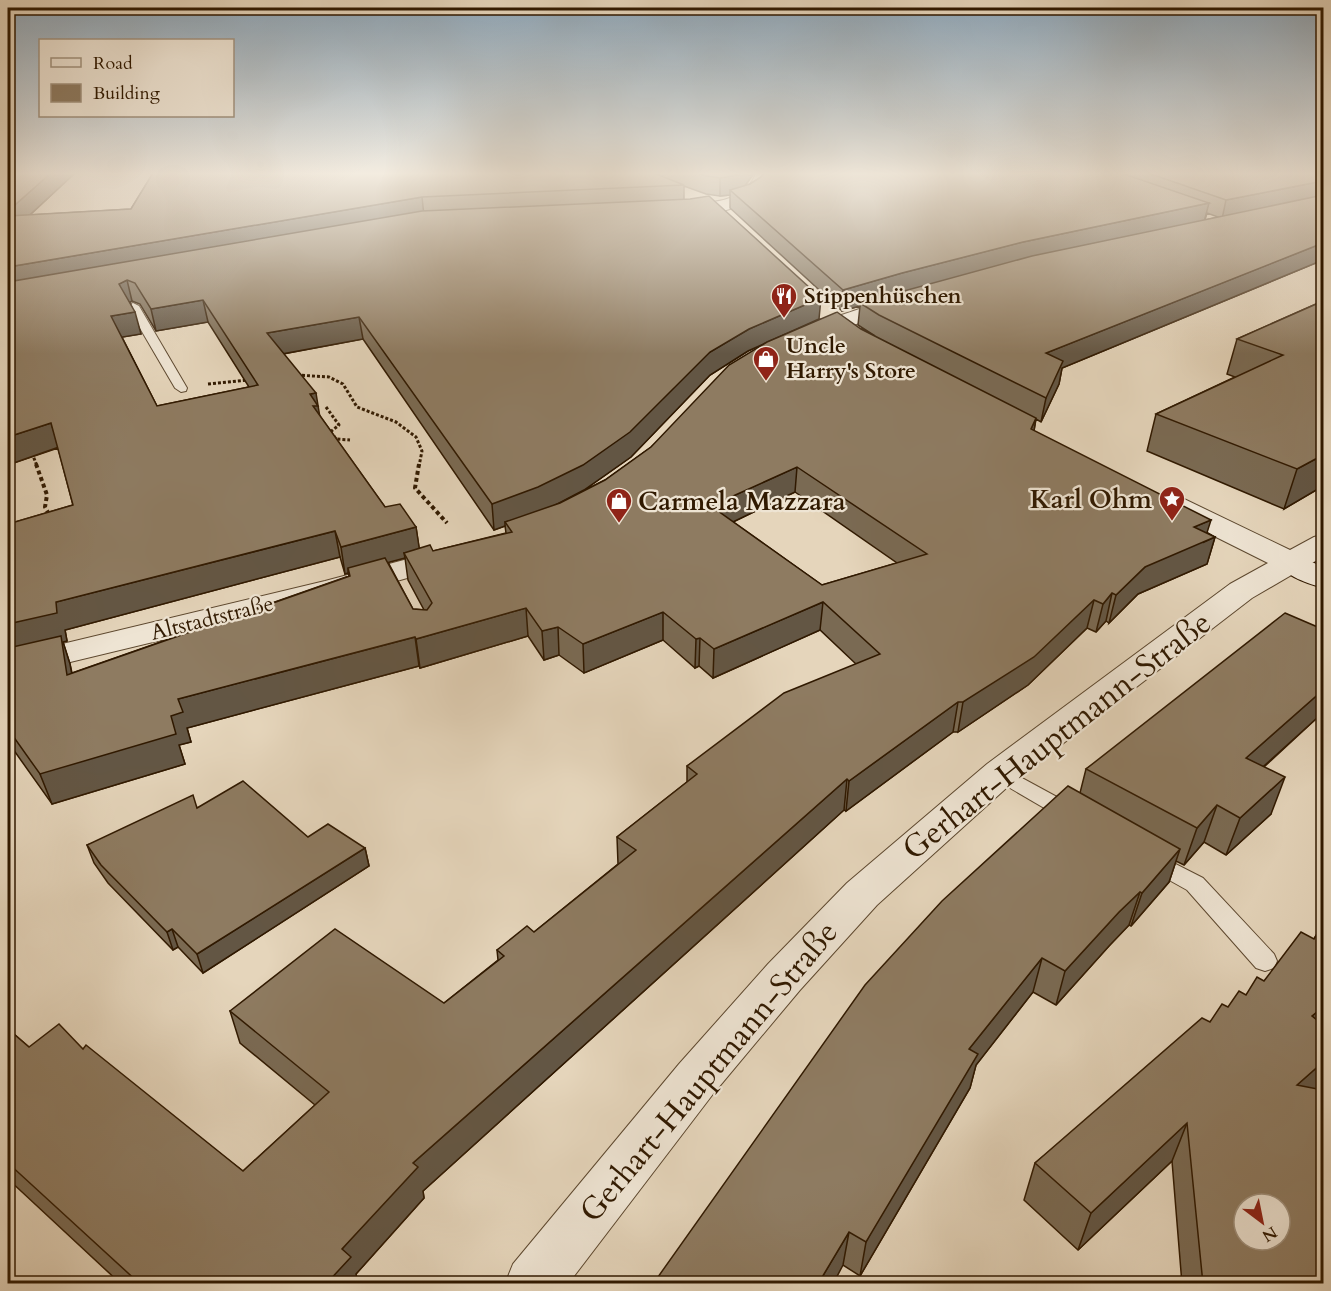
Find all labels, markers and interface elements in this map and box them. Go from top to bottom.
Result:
legend [39,39,234,117]
text: Road [93,51,133,76]
text: Building [93,81,161,106]
restaurant icon: Stippenhüschen [769,281,799,319]
place label: Stippenhüschen [804,281,962,311]
place label: Uncle Harry's Store [786,331,916,386]
shop icon: Uncle Harry's Store [751,344,781,382]
place label: Karl Ohm [1030,482,1152,517]
place label: Carmela Mazzara [638,484,846,519]
place icon: Karl Ohm [1157,484,1187,522]
shop icon: Carmela Mazzara [604,486,634,524]
street label: Altstadtstraße [147,588,277,648]
street label: Gerhart-Hauptmann-Straße [893,601,1221,871]
street label: Gerhart-Hauptmann-Straße [570,912,848,1232]
north arrow [1232,1192,1292,1252]
text: N [1258,1221,1281,1247]

